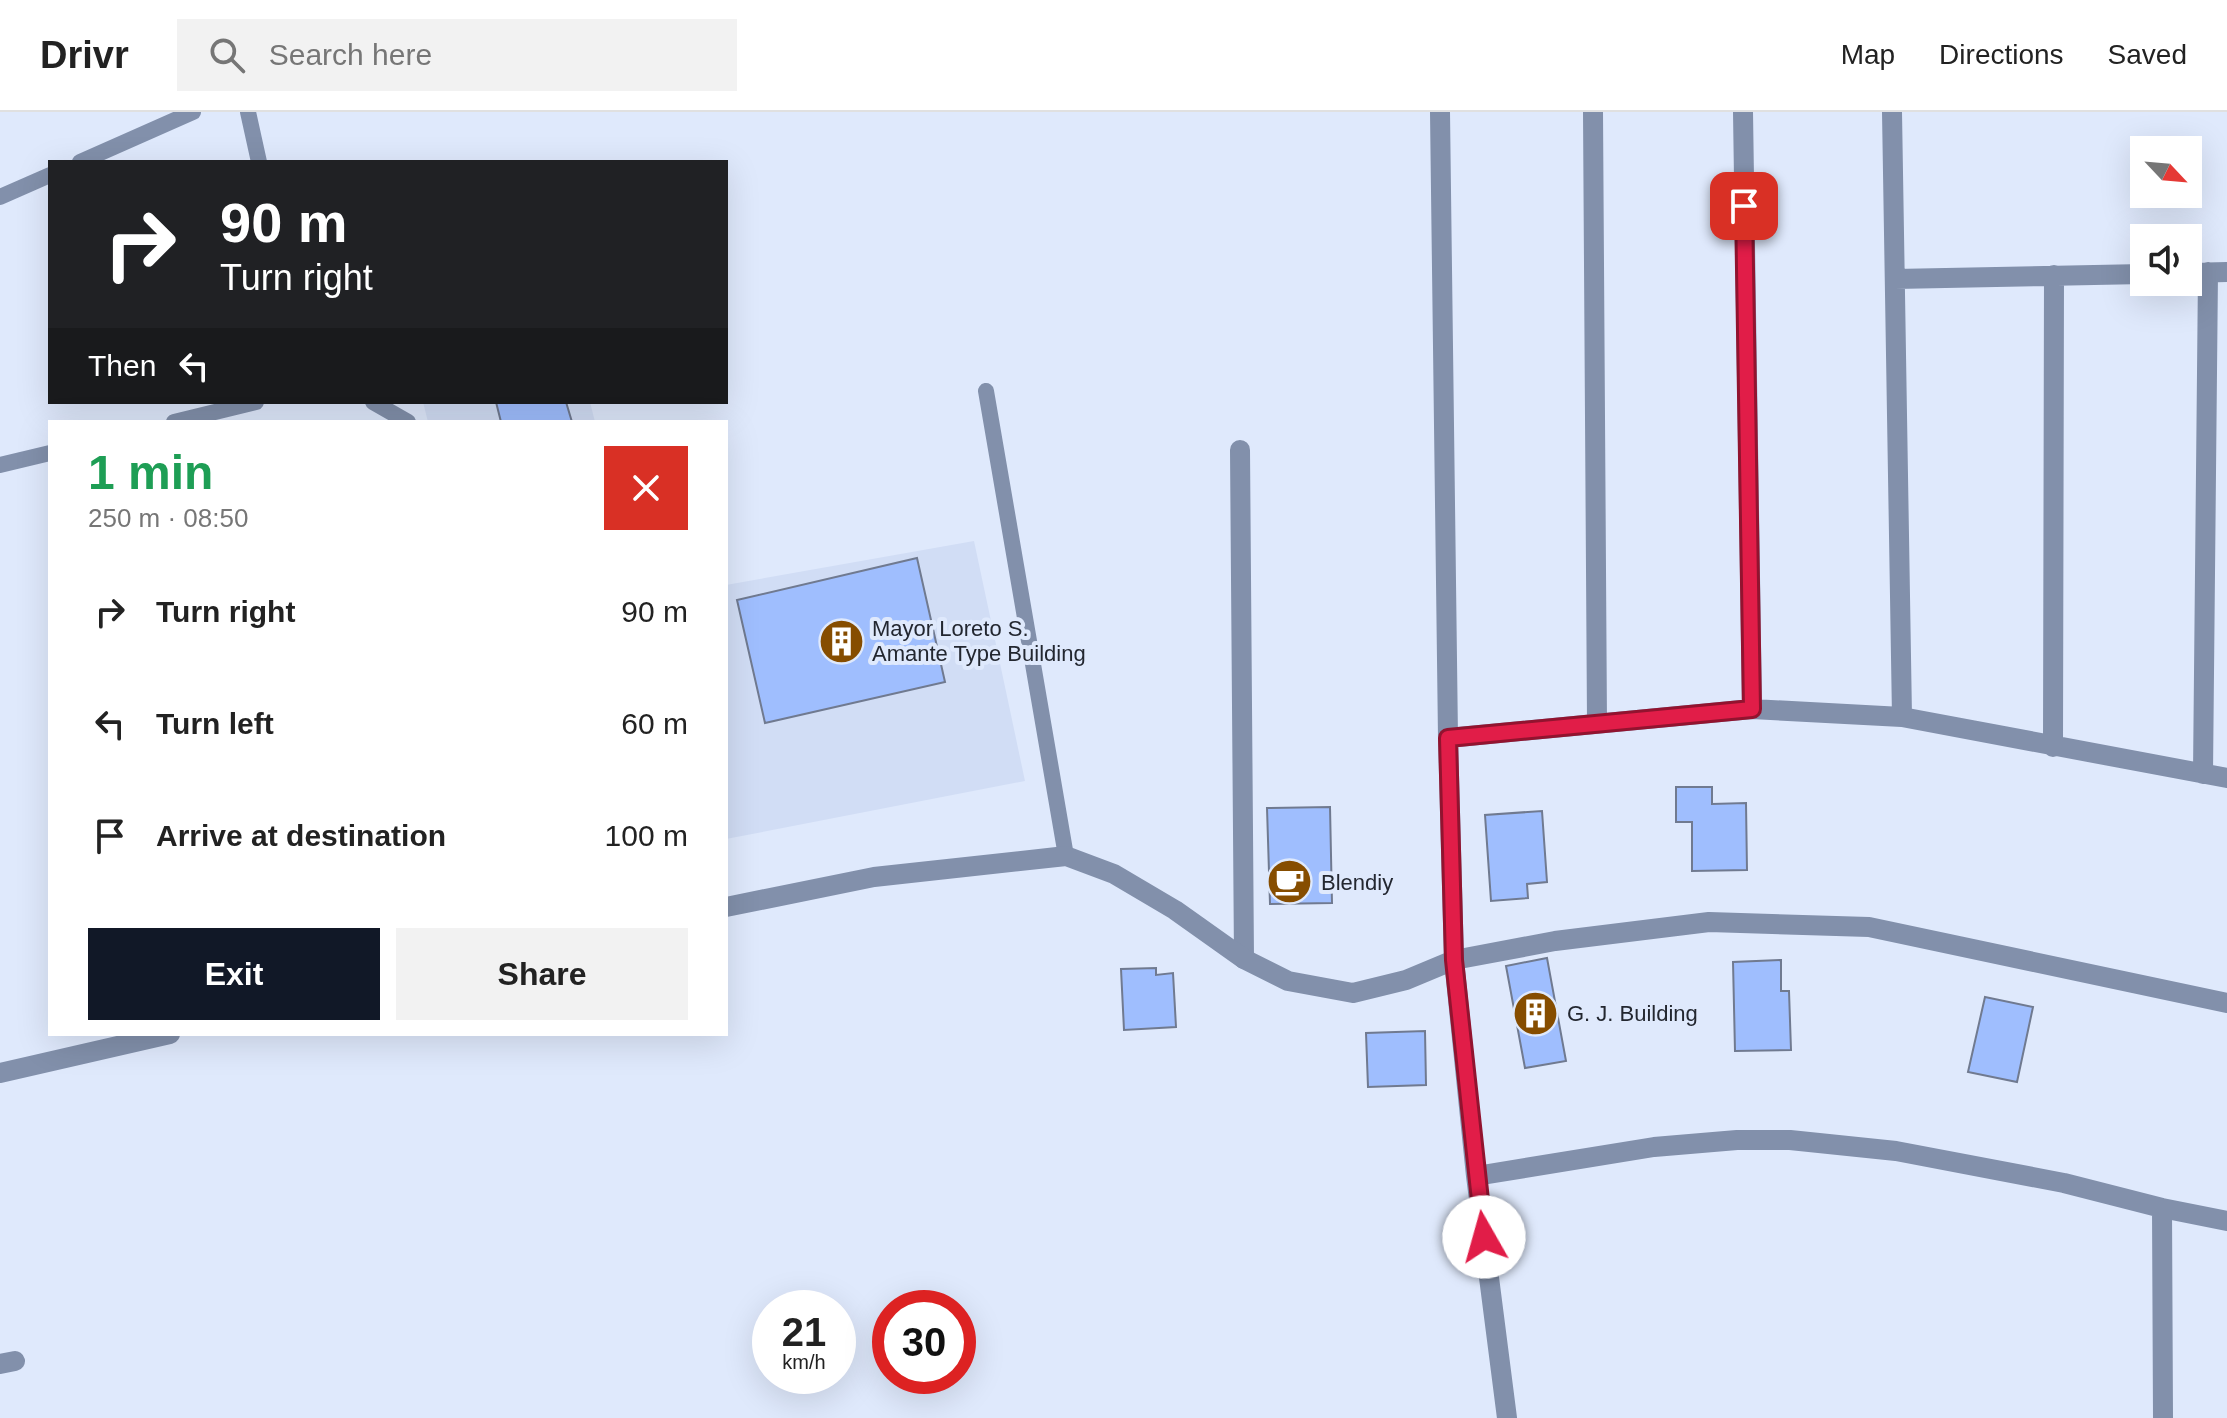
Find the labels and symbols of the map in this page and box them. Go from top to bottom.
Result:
north arrow [2130,136,2202,208]
pin [1710,172,1778,240]
place label: Mayor Loreto S. Amante Type Building [872,616,1086,666]
building icon: Mayor Loreto S. Amante Type Building [817,617,865,665]
cafe icon: Blendiy [1266,858,1314,906]
place label: Blendiy [1321,870,1393,895]
building icon: G. J. Building [1512,989,1560,1037]
place label: G. J. Building [1567,1001,1698,1026]
position arrow [1442,1195,1526,1279]
speed limit sign: 30 [872,1290,976,1394]

